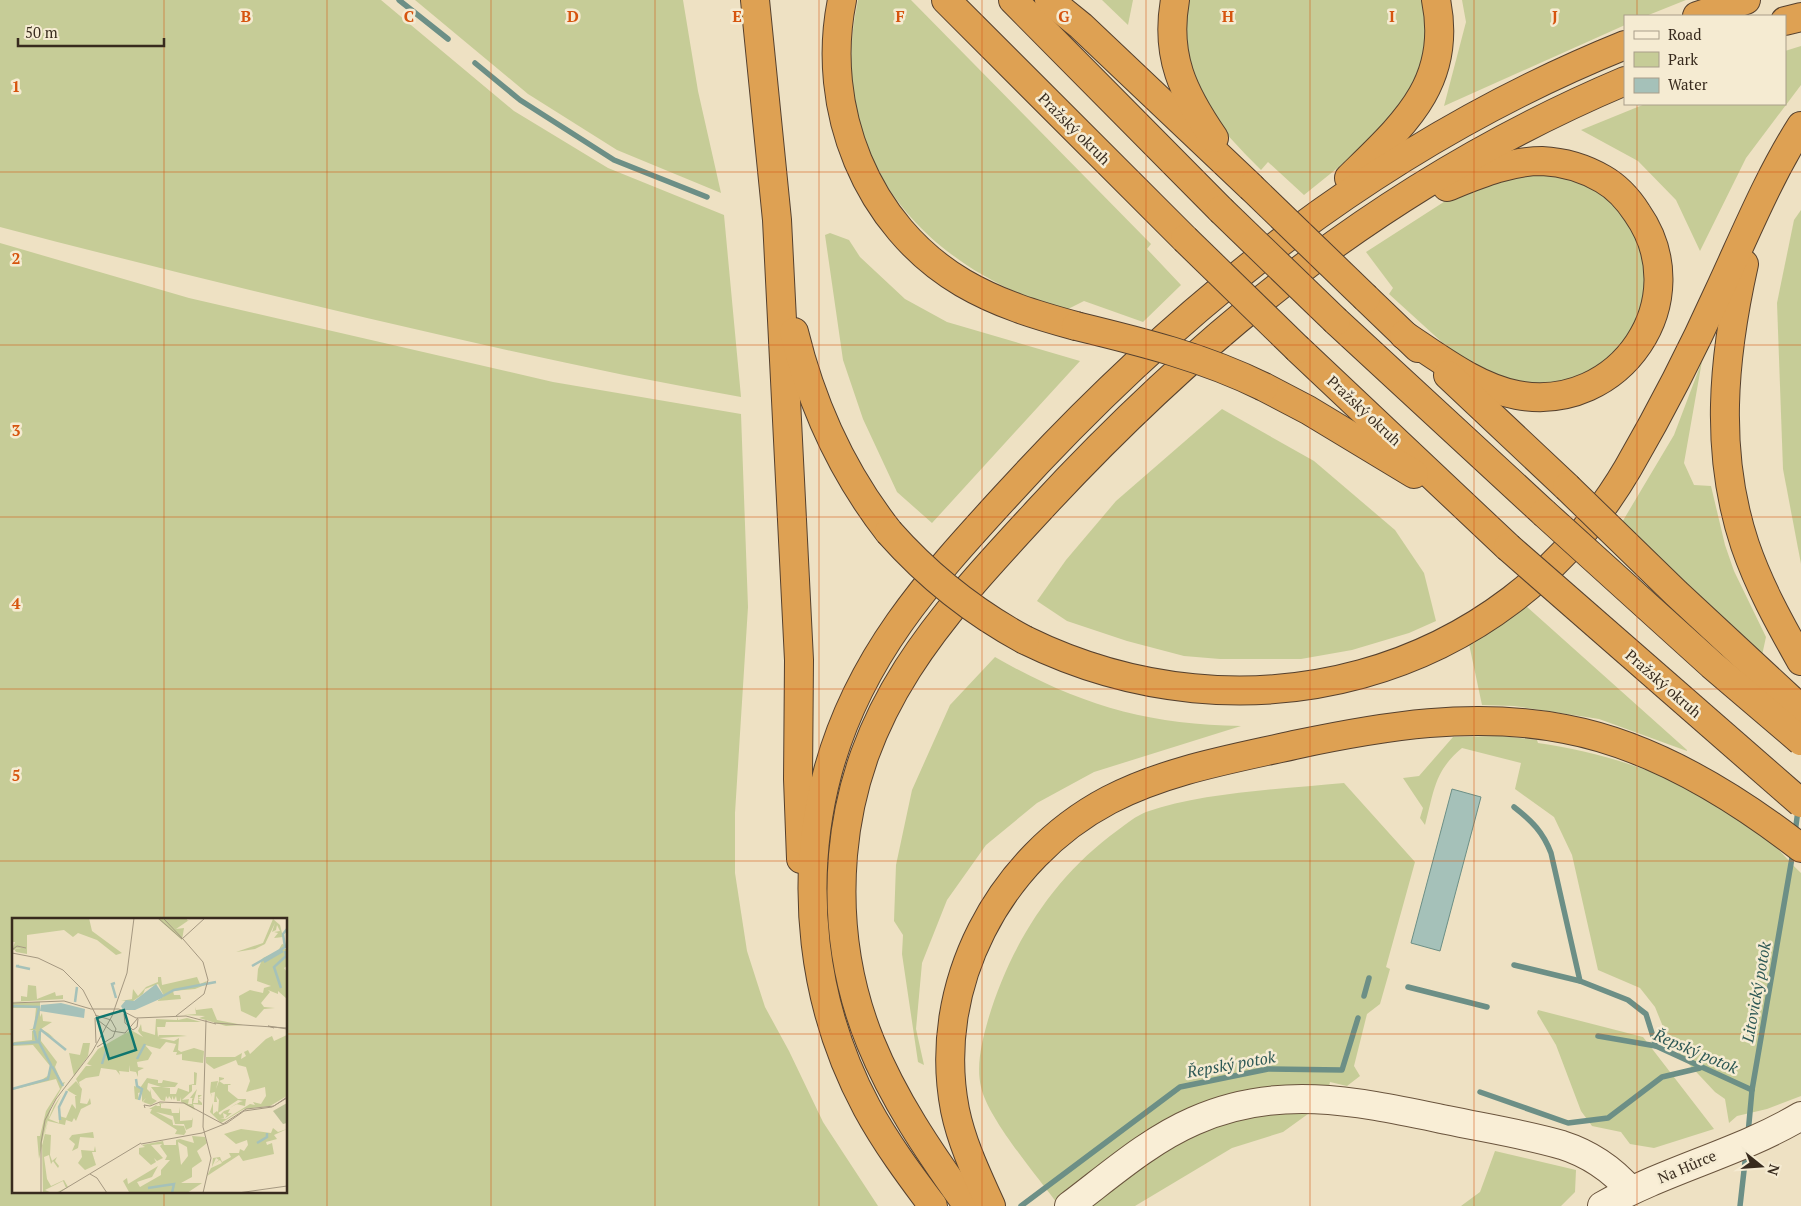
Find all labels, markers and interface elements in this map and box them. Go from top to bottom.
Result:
text: B [241,5,251,27]
text: C [404,5,414,27]
text: D [567,5,579,27]
text: E [732,5,742,27]
text: F [895,5,905,27]
text: G [1058,5,1070,27]
text: H [1222,5,1234,27]
text: I [1389,5,1395,27]
text: J [1552,5,1558,27]
scale bar [18,15,164,47]
legend [1624,15,1786,105]
text: 50 m [25,22,58,42]
text: Road [1668,24,1701,44]
text: Park [1668,49,1698,69]
text: Water [1668,74,1708,94]
text: 1 [11,75,21,97]
street label: Pražský okruh [1034,88,1115,169]
text: 2 [11,247,21,269]
street label: Pražský okruh [1323,371,1406,450]
text: 3 [11,419,21,441]
text: 4 [11,592,21,614]
street label: Pražský okruh [1622,645,1706,722]
text: 5 [11,764,21,786]
inset map [12,918,288,1194]
water label: Litovický potok [1736,940,1776,1045]
water label: Řepský potok [1650,1023,1742,1079]
water label: Řepský potok [1184,1045,1277,1083]
north arrow [1736,1141,1786,1191]
street label: Na Hůrce [1654,1145,1719,1187]
text: N [1763,1162,1785,1178]

